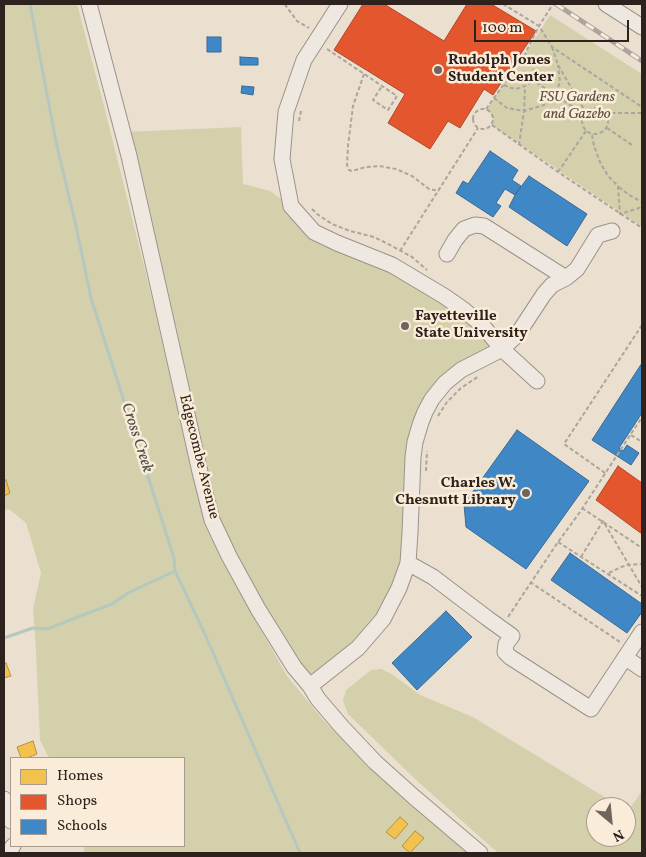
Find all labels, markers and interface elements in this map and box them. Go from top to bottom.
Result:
scale bar [476,10,631,42]
text: 100 m [482,18,522,39]
place label: Rudolph Jones Student Center [448,52,554,87]
marker: Rudolph Jones Student Center [432,64,444,76]
park label: FSU Gardens and Gazebo [539,89,615,124]
place label: Fayetteville State University [415,308,528,343]
marker: Fayetteville State University [399,320,411,332]
street label: Edgecombe Avenue [174,393,222,521]
water label: Cross Creek [116,401,156,475]
place label: Charles W. Chesnutt Library [395,475,516,510]
marker: Charles W. Chesnutt Library [520,487,532,499]
legend [10,757,185,847]
text: Homes [57,766,103,787]
text: Shops [57,791,97,812]
north arrow [586,797,636,847]
text: Schools [57,816,107,837]
text: N [609,824,627,846]

